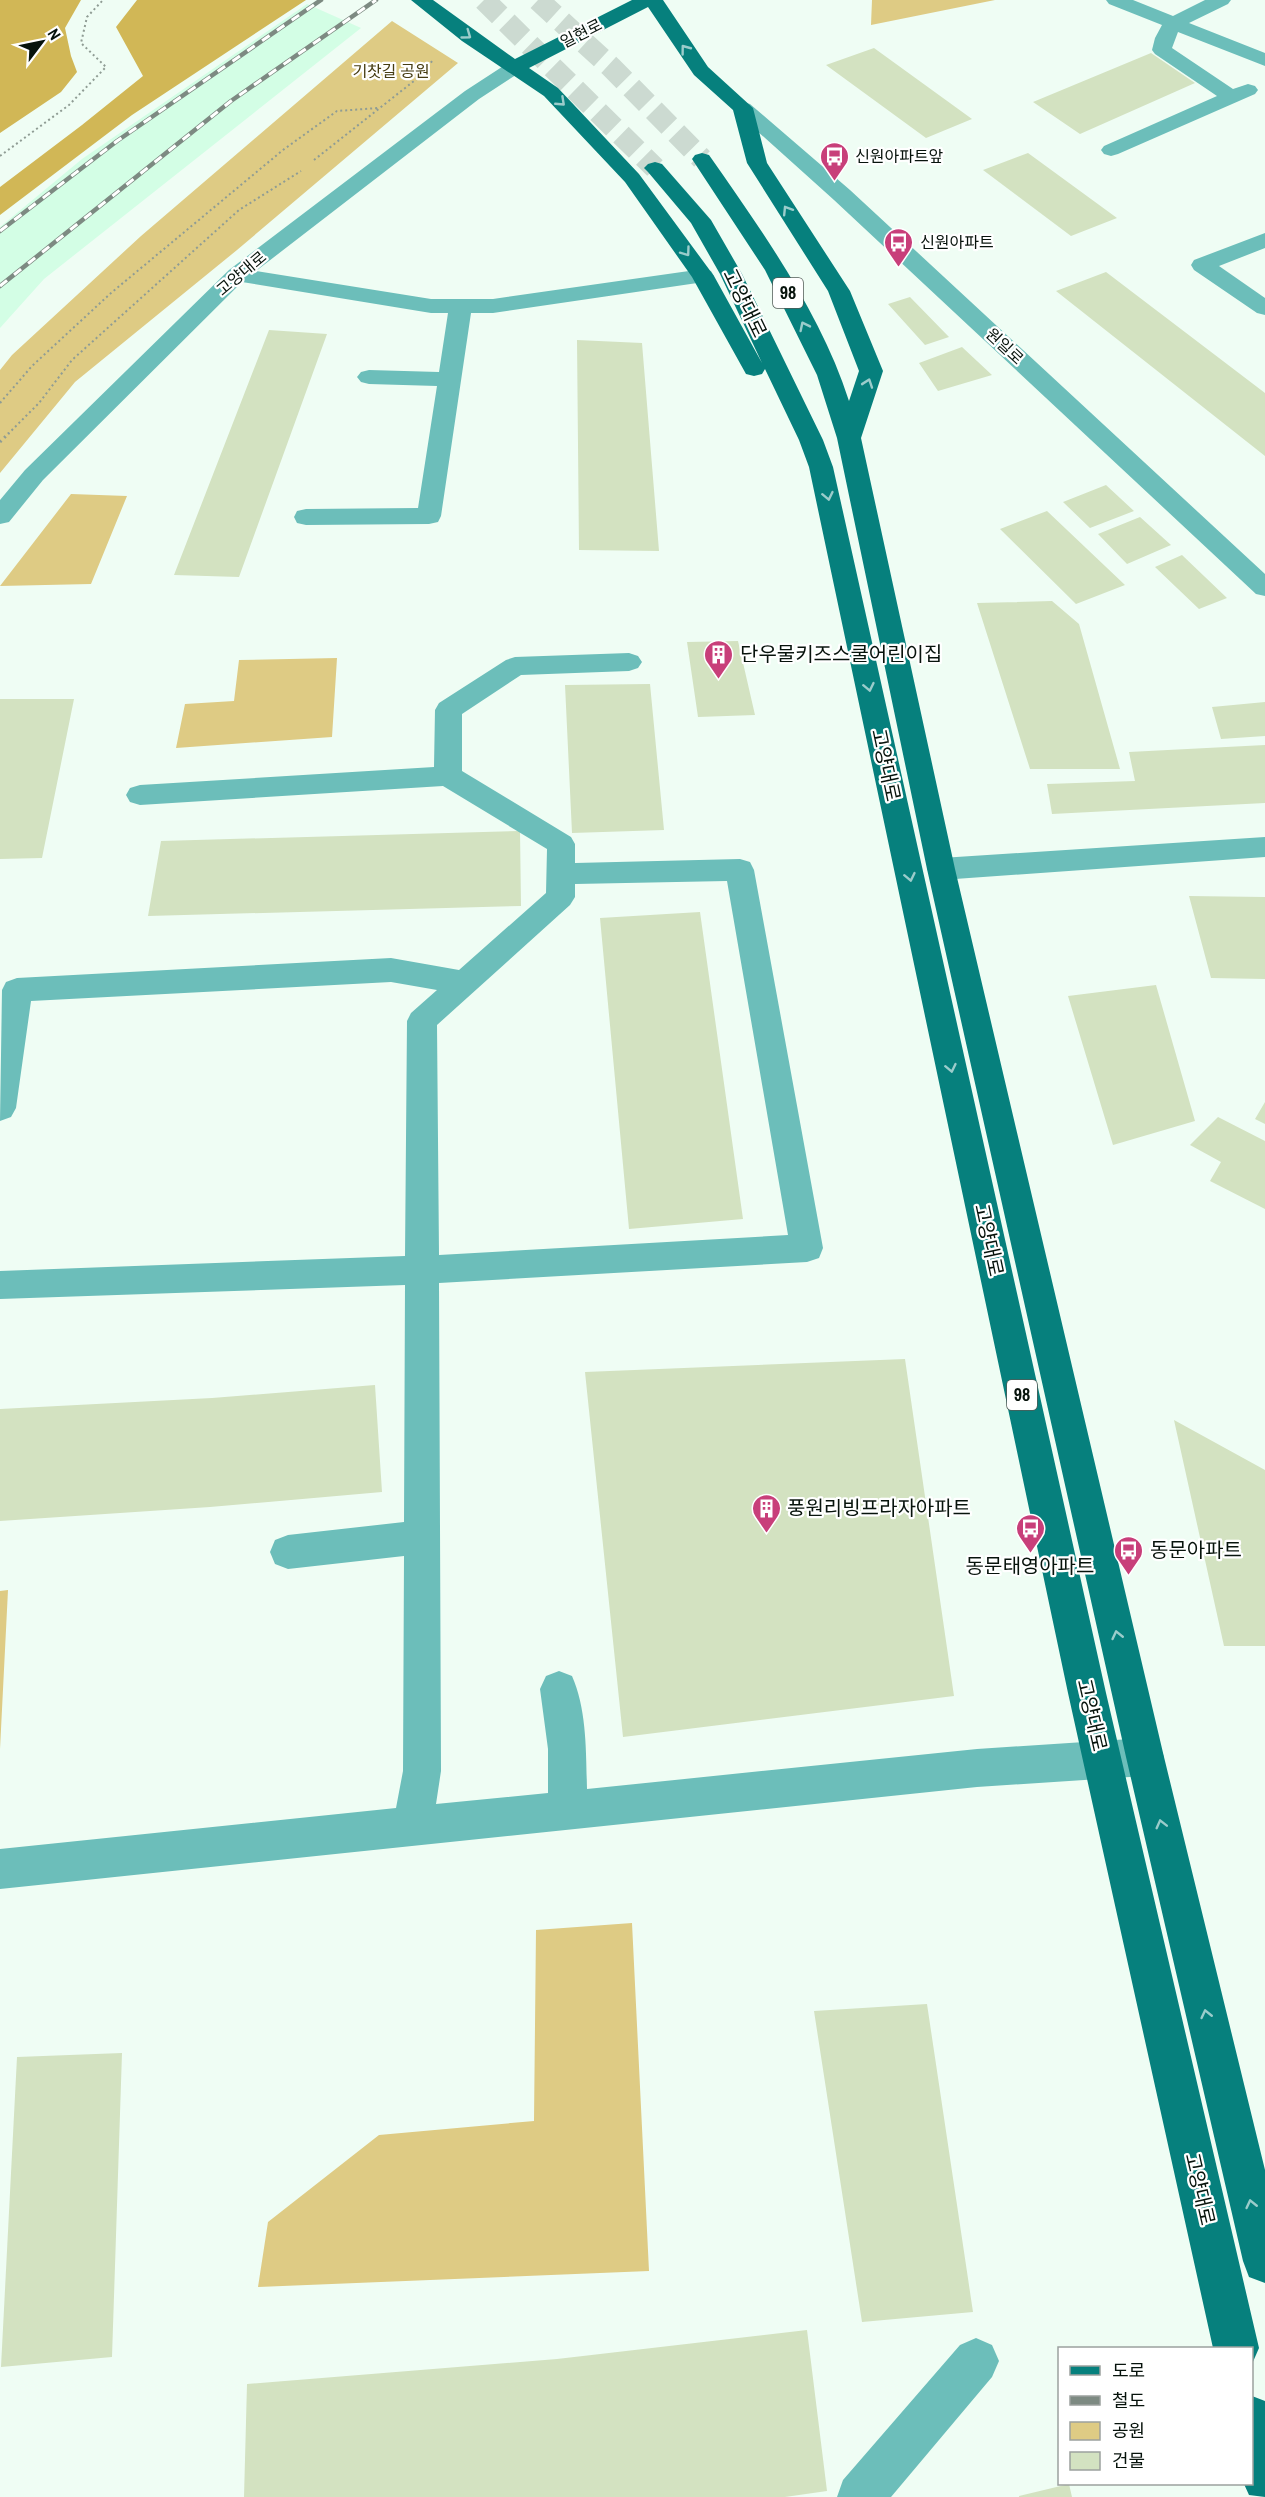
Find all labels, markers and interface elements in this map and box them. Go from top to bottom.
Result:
north arrow [12,12,72,72]
street label: 일현로 [556,13,606,53]
text: N [43,24,67,44]
one-way arrow [460,28,471,39]
one-way arrow [681,45,692,56]
park label: 기찻길 공원 [352,60,430,82]
one-way arrow [554,95,565,106]
bus stop icon: 신원아파트앞 [818,140,850,182]
place label: 신원아파트앞 [855,145,944,167]
one-way arrow [783,206,795,216]
bus stop icon: 신원아파트 [883,226,915,268]
place label: 신원아파트 [920,231,994,253]
street label: 고양대로 [211,245,271,300]
one-way arrow [679,245,690,256]
street label: 고양대로 [717,264,774,342]
road number: 98 [773,278,803,308]
one-way arrow [800,321,811,332]
street label: 원일로 [981,323,1029,369]
one-way arrow [860,378,873,389]
one-way arrow [820,491,833,501]
building icon: 단우물키즈스쿨어린이집 [703,638,735,680]
place label: 단우물키즈스쿨어린이집 [740,640,942,667]
one-way arrow [862,682,875,692]
street label: 고양대로 [866,726,907,804]
one-way arrow [903,872,916,882]
one-way arrow [944,1063,957,1073]
street label: 고양대로 [969,1201,1010,1279]
road number: 98 [1007,1380,1037,1410]
building icon: 풍원리빙프라자아파트 [750,1492,782,1534]
place label: 풍원리빙프라자아파트 [787,1494,971,1521]
bus stop icon: 동문태영아파트 [1014,1512,1046,1554]
bus stop icon: 동문아파트 [1113,1534,1145,1576]
place label: 동문아파트 [1150,1536,1242,1563]
place label: 동문태영아파트 [966,1552,1094,1579]
one-way arrow [1112,1630,1125,1640]
street label: 고양대로 [1071,1676,1114,1754]
one-way arrow [1156,1820,1169,1830]
one-way arrow [1201,2009,1214,2019]
street label: 고양대로 [1179,2150,1222,2228]
one-way arrow [1246,2199,1259,2209]
legend [1058,2347,1253,2485]
text: 도로 [1112,2358,1145,2383]
text: 철도 [1112,2388,1145,2413]
text: 공원 [1112,2418,1145,2443]
text: 건물 [1112,2448,1145,2473]

